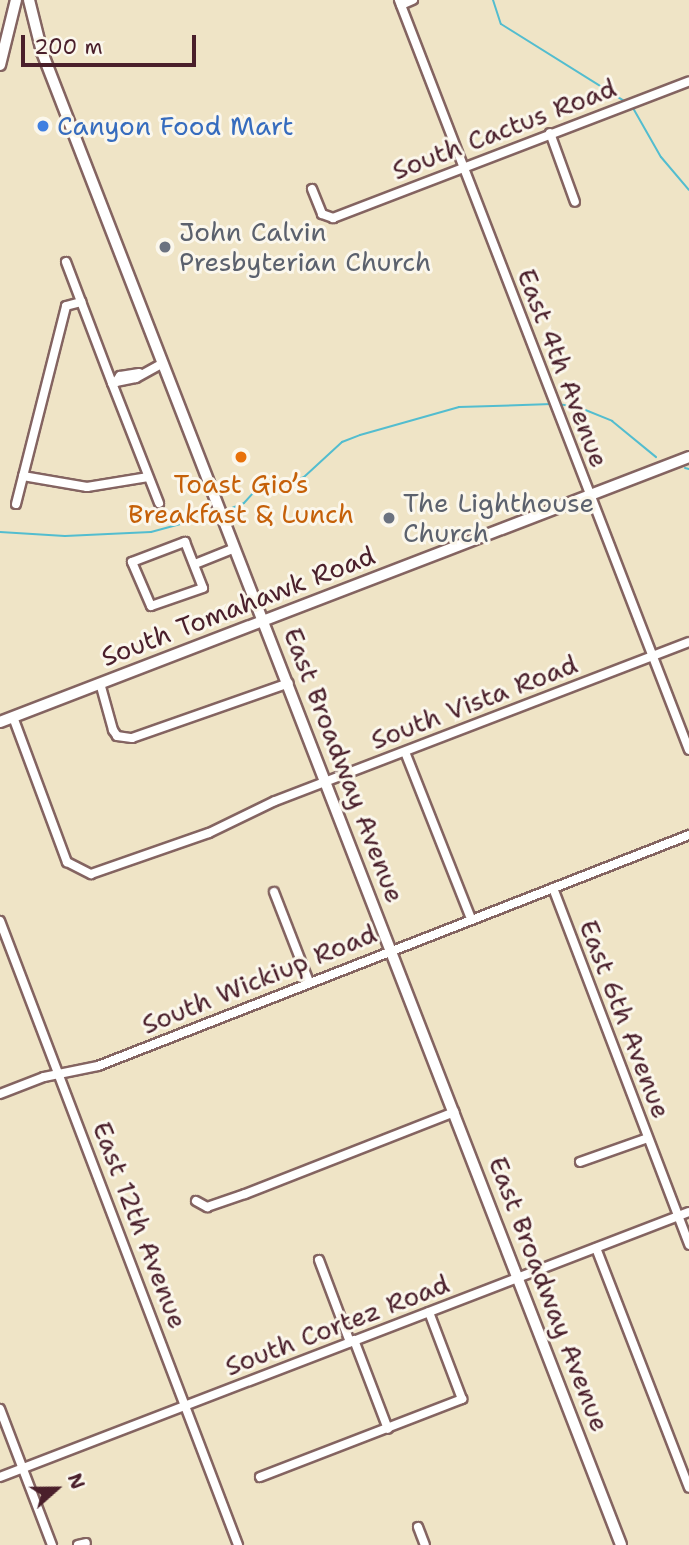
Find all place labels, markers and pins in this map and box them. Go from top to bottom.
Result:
place label: Canyon Food Mart [57,110,294,142]
marker: Canyon Food Mart [35,118,51,134]
place label: John Calvin Presbyterian Church [179,216,431,278]
marker: John Calvin Presbyterian Church [157,239,173,255]
marker: Toast Gio’s Breakfast & Lunch [233,449,249,465]
place label: Toast Gio’s Breakfast & Lunch [128,468,354,530]
place label: The Lighthouse Church [403,487,594,548]
marker: The Lighthouse Church [381,510,397,526]

